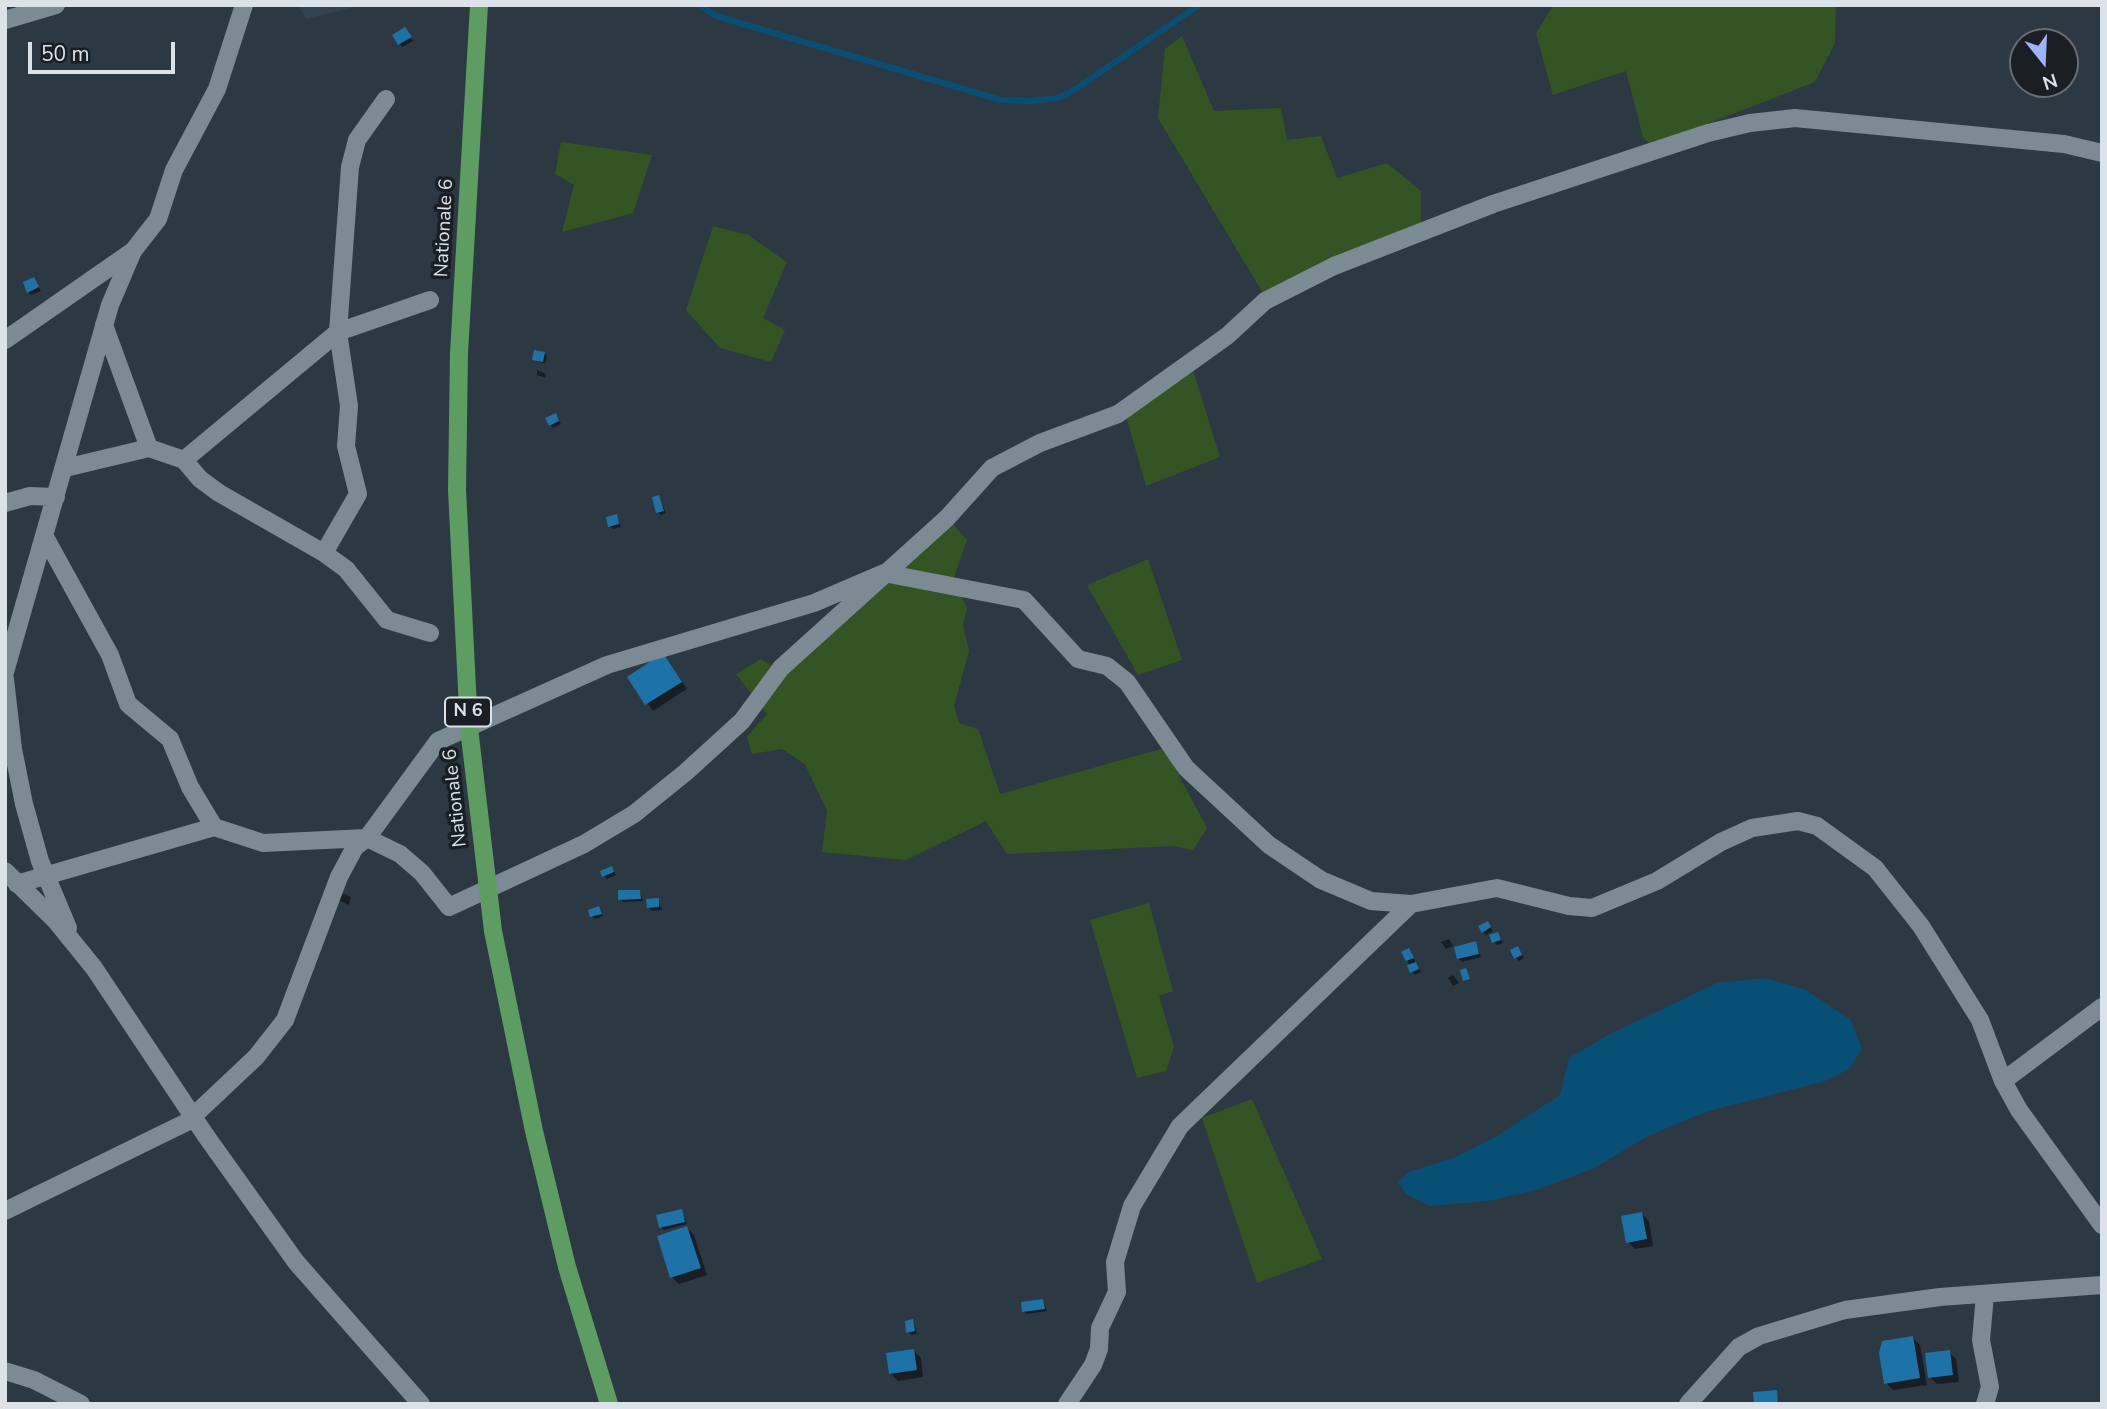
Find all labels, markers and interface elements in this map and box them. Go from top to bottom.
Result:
scale bar [32,28,178,72]
north arrow [2009,28,2079,98]
text: 50 m [41,40,90,68]
text: N [2039,67,2061,96]
street label: Nationale 6 [431,178,459,278]
road number: N 6 [445,698,491,726]
street label: Nationale 6 [440,748,472,848]

